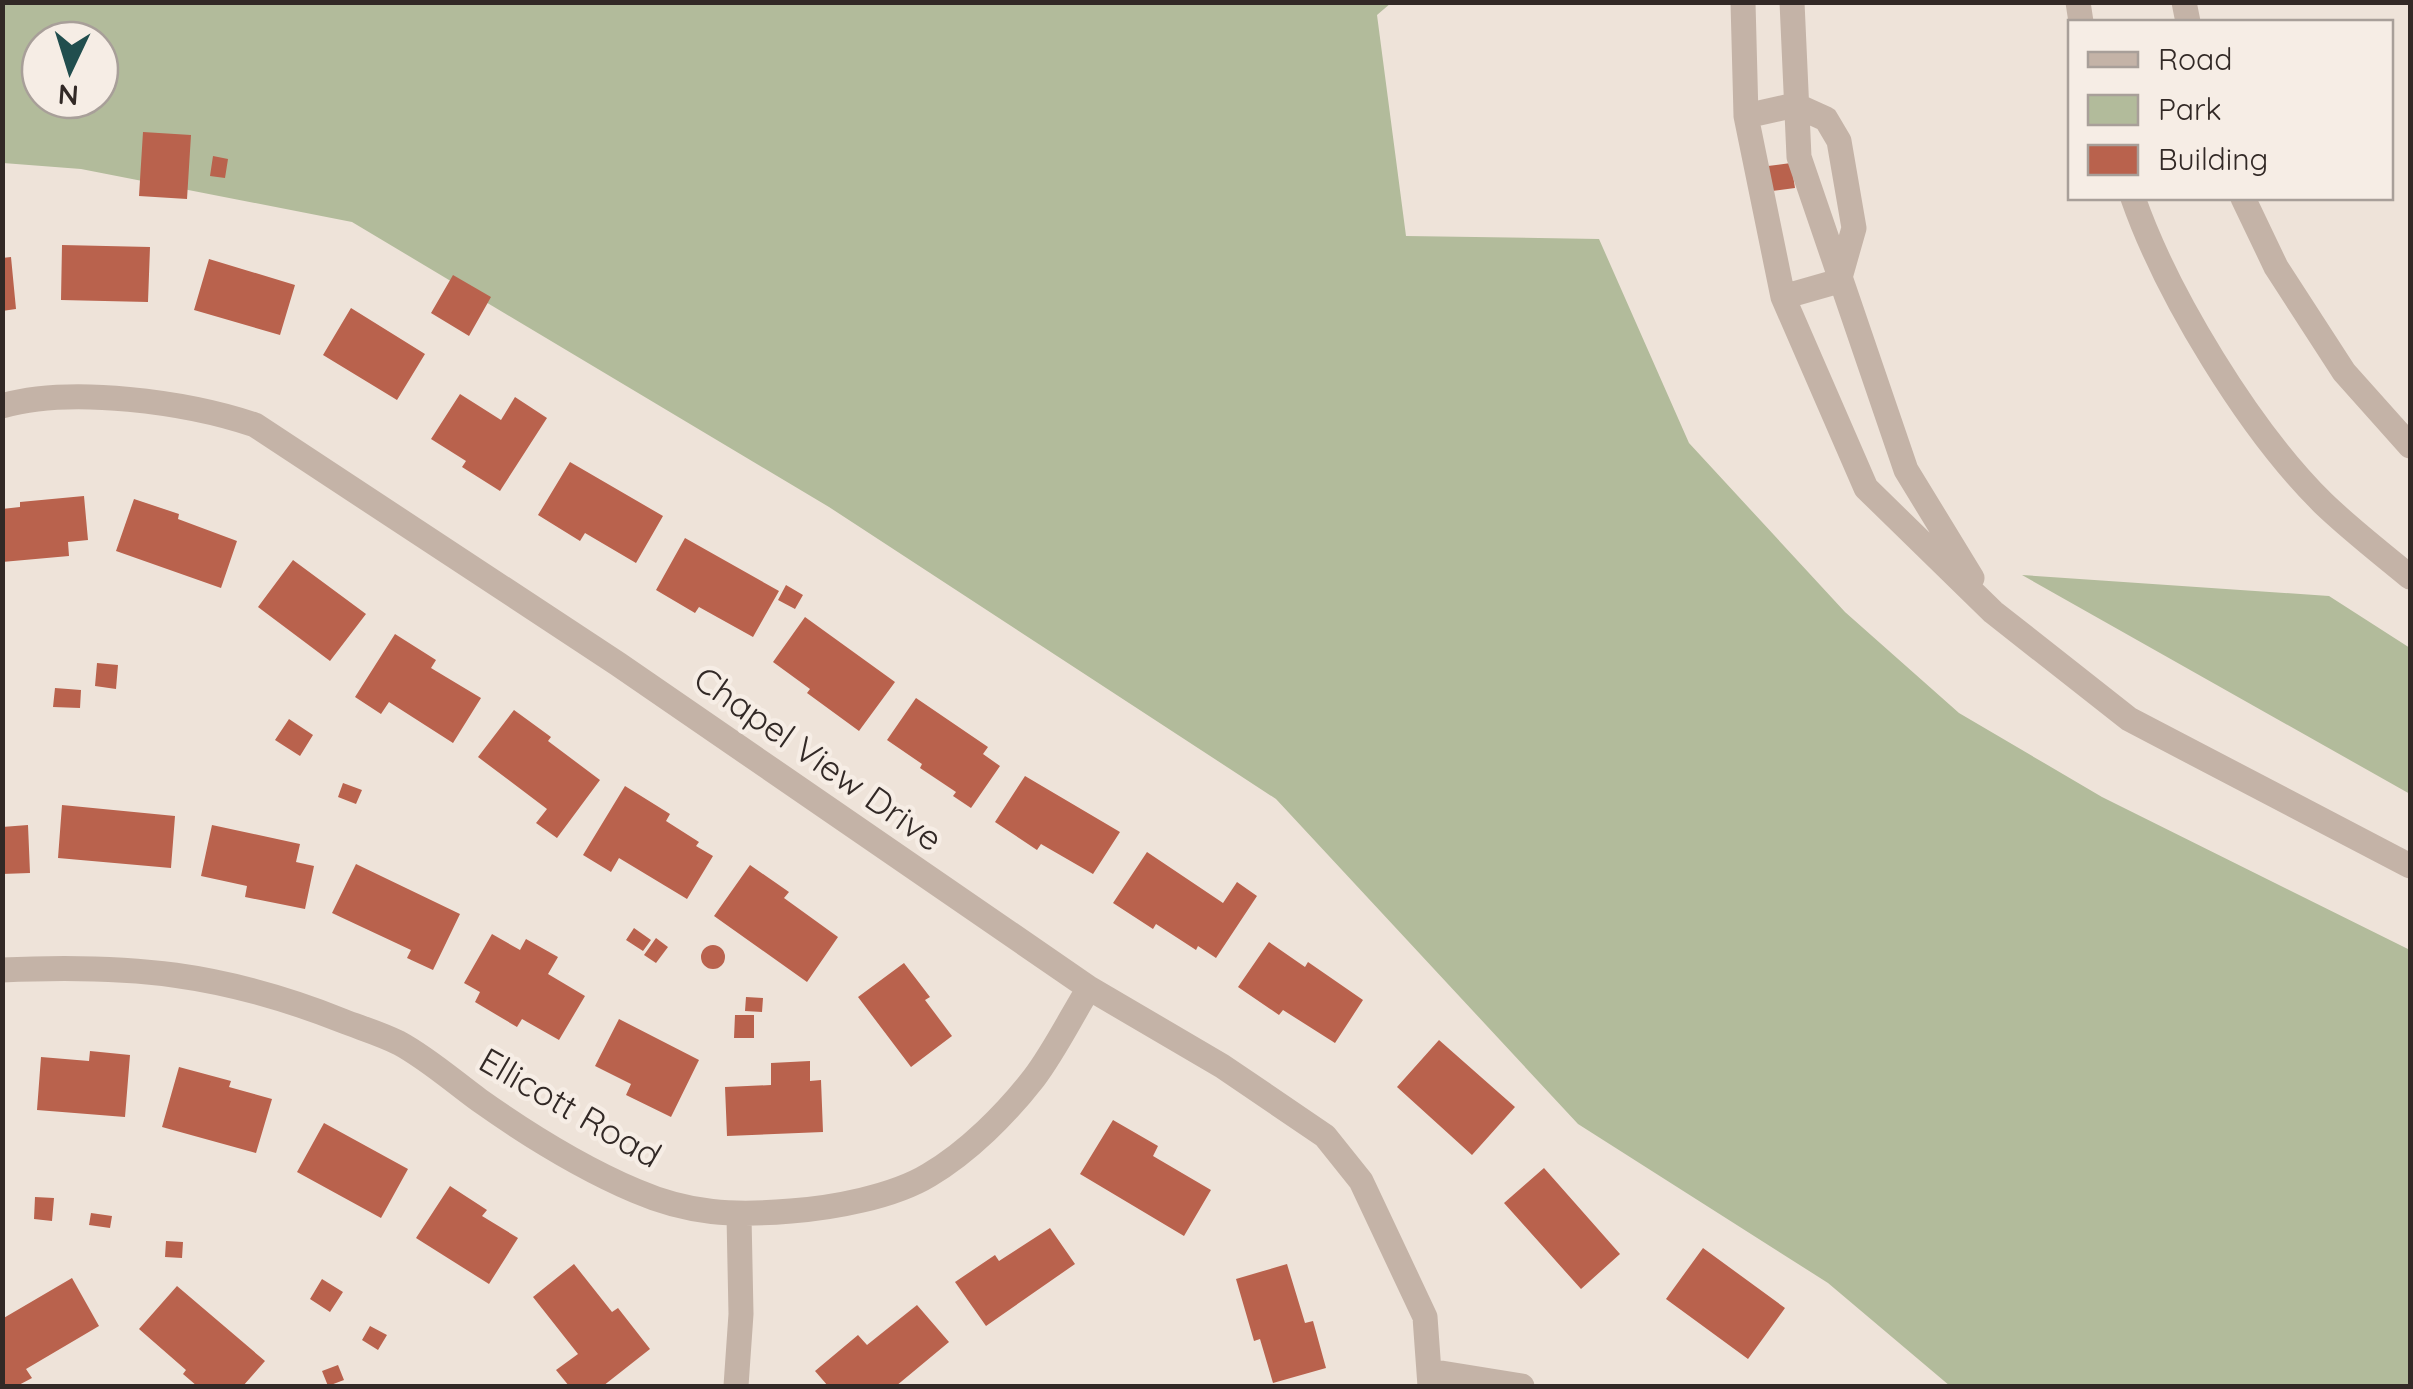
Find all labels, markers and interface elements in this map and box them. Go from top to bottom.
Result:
north arrow [20,20,120,120]
legend [2068,20,2393,200]
text: Road [2158,40,2232,78]
text: N [57,77,80,114]
text: Park [2158,90,2222,128]
text: Building [2158,140,2268,178]
street label: Chapel View Drive [686,656,951,860]
street label: Ellicott Road [472,1037,669,1177]

